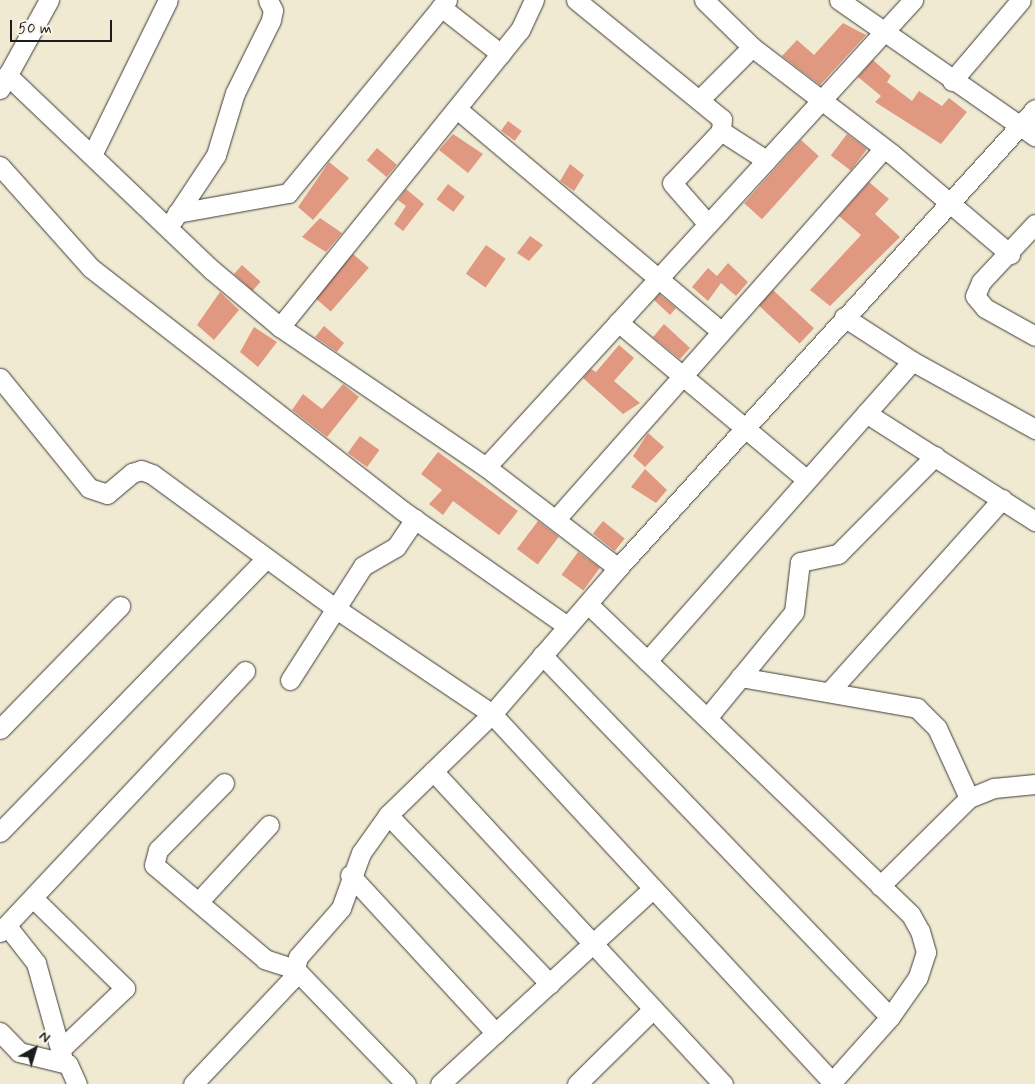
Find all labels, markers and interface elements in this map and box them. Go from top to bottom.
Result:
scale bar [12,10,115,42]
text: 50 m [18,19,52,39]
north arrow [10,1024,60,1074]
text: N [35,1027,54,1047]

